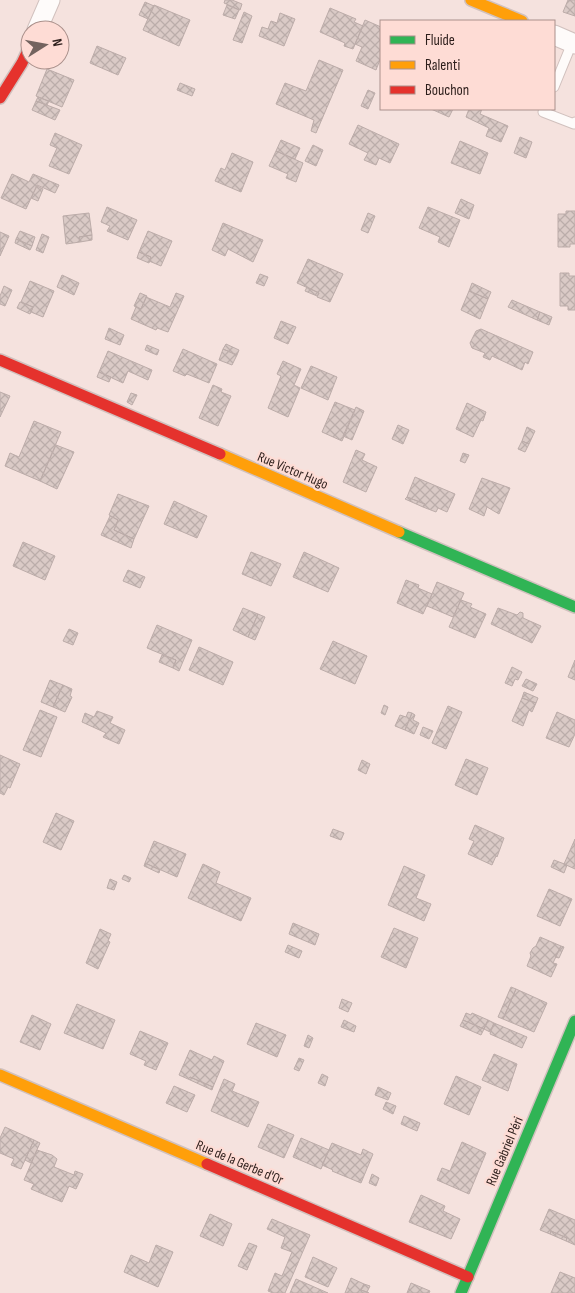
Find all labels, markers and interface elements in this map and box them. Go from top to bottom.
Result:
north arrow [20,20,70,70]
legend [380,20,555,110]
text: Fluide [425,31,455,50]
text: N [48,37,66,48]
text: Ralenti [425,56,460,75]
text: Bouchon [425,81,469,100]
street label: Rue Victor Hugo [255,448,331,493]
street label: Rue Gabriel Péri [482,1114,527,1188]
street label: Rue de la Gerbe d'Or [194,1136,286,1189]

